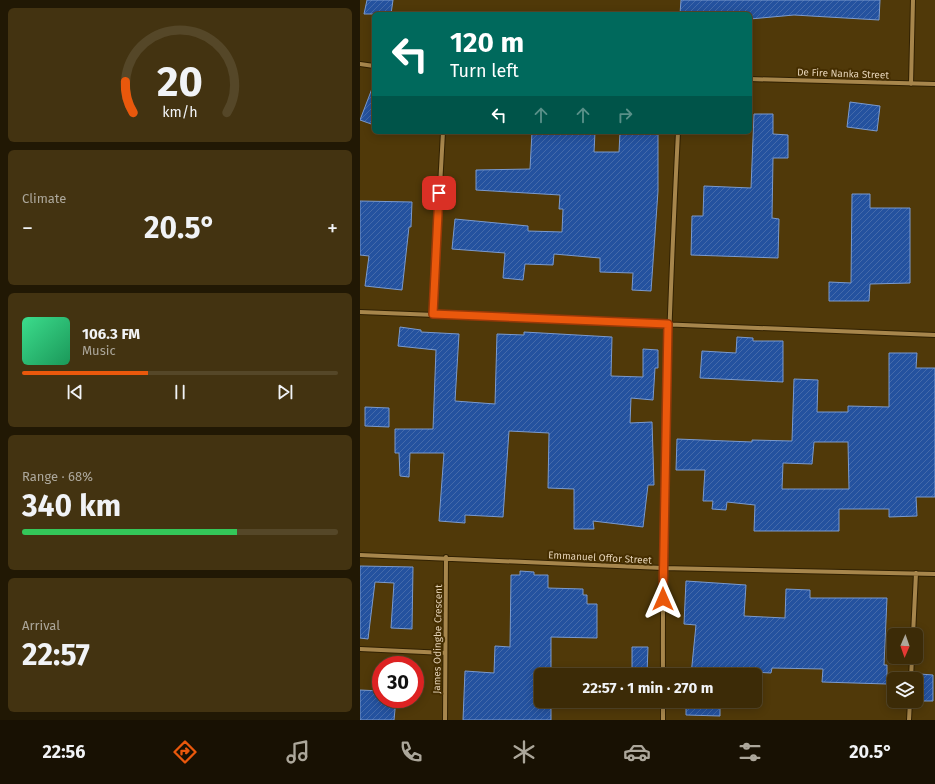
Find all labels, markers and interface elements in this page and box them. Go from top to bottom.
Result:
text: 120 m [450,26,524,59]
icon: left [384,28,436,80]
text: 20 [157,57,203,107]
text: Turn left [450,60,519,82]
street label: De Fire Nanka Street [797,66,889,82]
text: km/h [162,104,198,121]
icon: left [488,104,510,126]
icon: ahead [530,104,552,126]
icon: ahead [572,104,594,126]
icon: right [614,104,636,126]
pin [422,176,456,210]
icon: arrive [428,182,450,204]
text: Climate [22,191,66,206]
text: 20.5° [144,210,216,246]
text: − [22,215,33,242]
text: + [327,215,338,242]
text: 106.3 FM [82,325,140,343]
text: Music [82,343,116,358]
icon: previous [64,381,86,403]
icon: pause [169,381,191,403]
icon: next [274,381,296,403]
text: Range · 68% [22,469,93,484]
text: 340 km [22,488,121,524]
street label: Emmanuel Offor Street [548,549,652,567]
position arrow [642,578,684,620]
street label: James Odingbe Crescent [431,584,445,694]
text: Arrival [22,618,60,633]
north arrow [887,628,923,664]
map controls [887,628,923,708]
text: 22:57 [22,637,90,673]
speed limit sign: 30 [372,656,424,708]
button: layers [887,672,923,708]
text: 22:57 · 1 min · 270 m [583,679,713,697]
icon: directions [171,738,199,766]
icon: music [284,738,312,766]
icon: phone [397,738,425,766]
icon: climate [510,738,538,766]
icon: car [623,738,651,766]
icon: filters [736,738,764,766]
text: 22:56 [43,741,85,763]
text: 20.5° [849,741,892,763]

